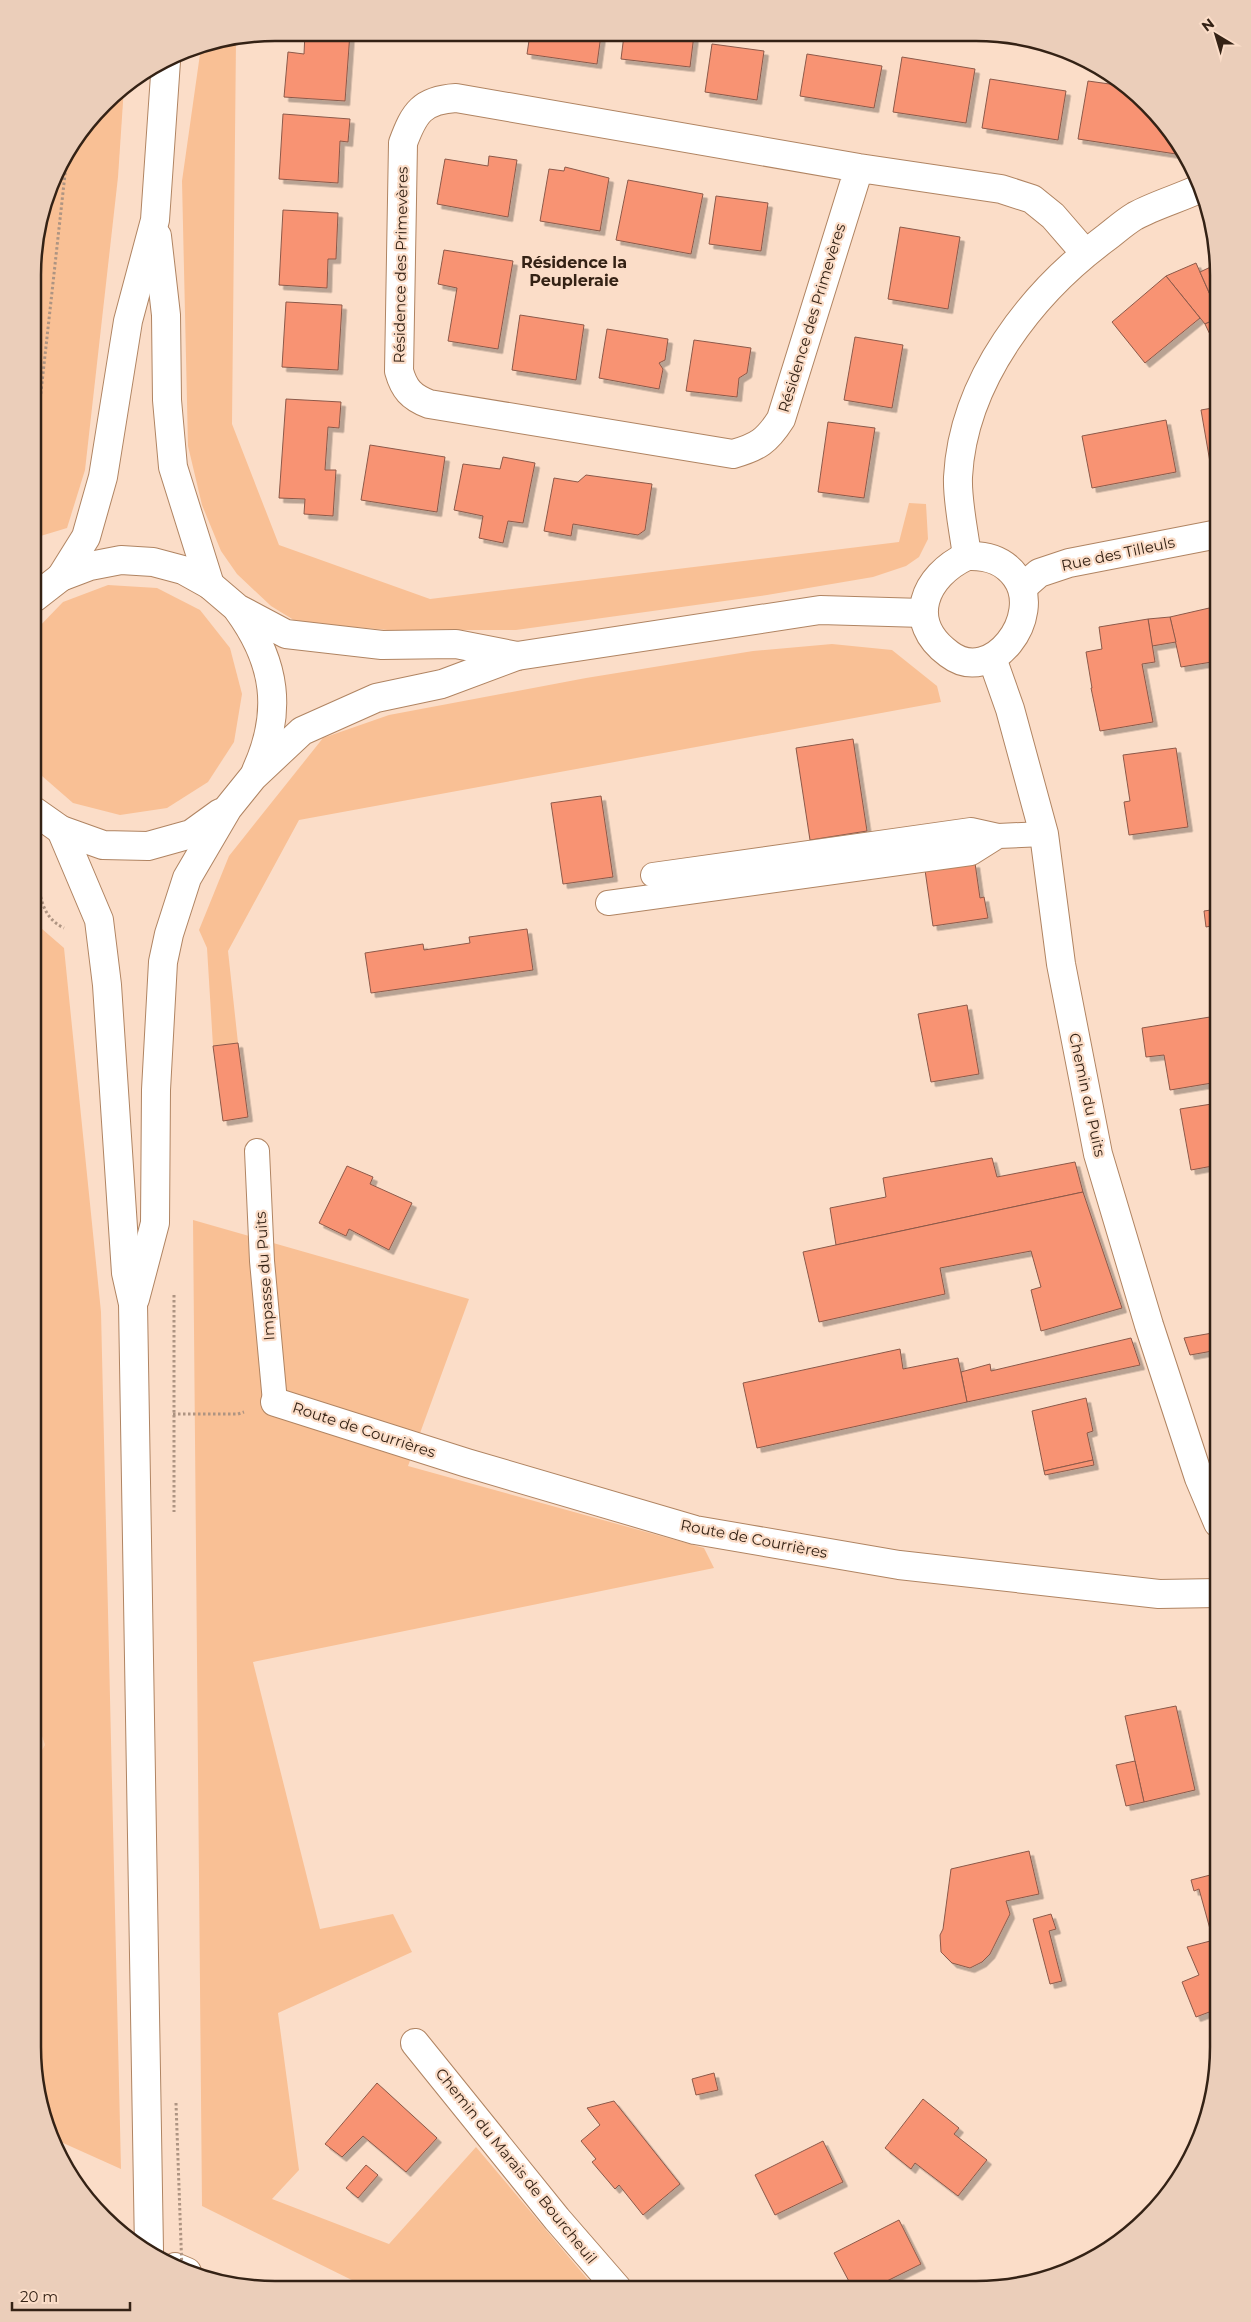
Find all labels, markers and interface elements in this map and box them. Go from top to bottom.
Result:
north arrow [1191,10,1241,60]
text: N [1198,14,1218,35]
street label: Résidence des Primevères [389,166,412,364]
street label: Résidence des Primevères [774,221,849,415]
district label: Résidence la Peupleraie [521,253,627,290]
street label: Rue des Tilleuls [1059,532,1176,575]
street label: Chemin du Puits [1065,1031,1110,1159]
street label: Impasse du Puits [251,1211,278,1341]
street label: Route de Courrières [290,1397,438,1462]
street label: Route de Courrières [679,1515,829,1562]
street label: Chemin du Marais de Bourcheuil [432,2064,601,2267]
scale bar [12,2280,130,2312]
text: 20 m [20,2287,58,2306]

